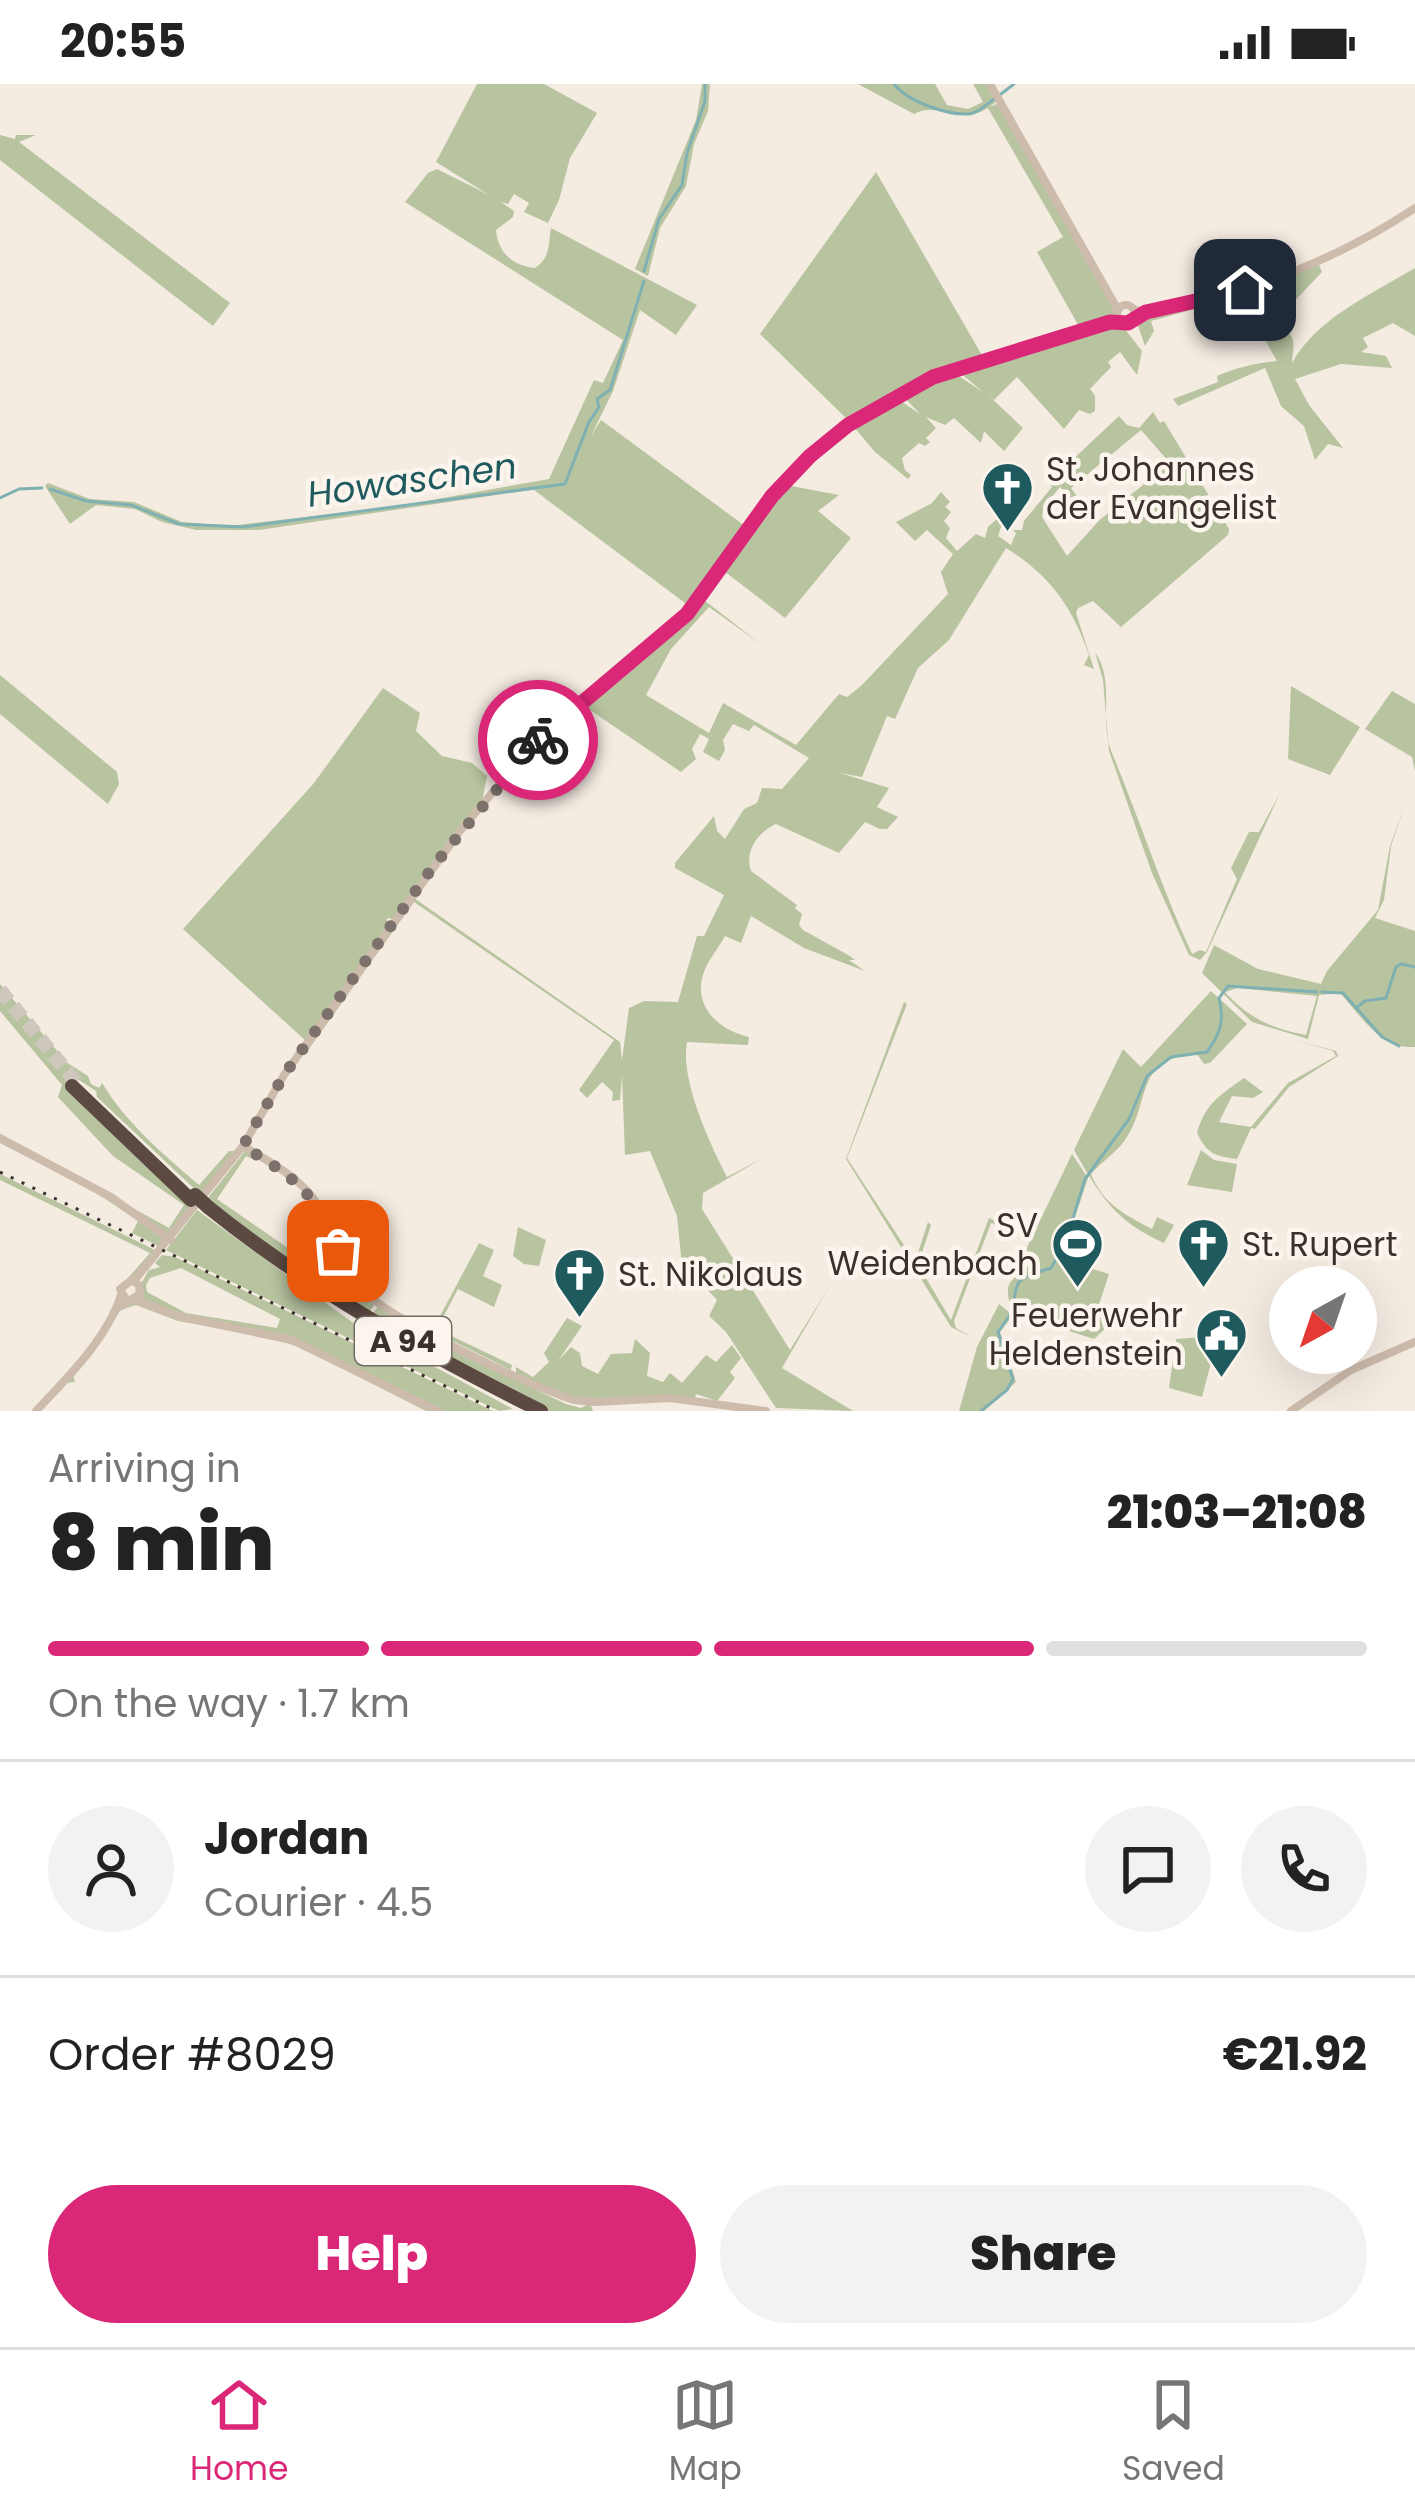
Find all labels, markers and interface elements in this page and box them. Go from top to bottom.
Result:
text: 20:55 [60,10,186,73]
pin [1194,239,1296,341]
icon: home [1212,257,1278,323]
water label: Howaschen [304,440,520,520]
place label: St. Johannes der Evangelist [1046,446,1277,531]
church icon: St. Johannes der Evangelist [979,460,1035,534]
courier [478,680,598,800]
icon: bike [505,707,571,773]
pin [287,1200,389,1302]
place label: SV Weidenbach [828,1202,1038,1287]
sports icon: SV Weidenbach [1049,1216,1105,1290]
church icon: St. Rupert [1175,1216,1231,1290]
icon: bag [305,1218,371,1284]
place label: St. Rupert [1242,1221,1397,1268]
church icon: St. Nikolaus [551,1246,607,1320]
place label: St. Nikolaus [618,1251,803,1298]
north arrow [1269,1266,1377,1374]
map controls [1269,1266,1377,1374]
place label: Feuerwehr Heldenstein [989,1292,1183,1377]
public building icon: Feuerwehr Heldenstein [1194,1306,1250,1380]
road number: A 94 [355,1317,451,1365]
text: Arriving in [48,1441,241,1496]
text: 21:03–21:08 [1107,1481,1367,1544]
text: 8 min [48,1488,275,1597]
text: On the way · 1.7 km [48,1676,410,1731]
button: person [48,1806,174,1932]
button: chat [1085,1806,1211,1932]
button: phone [1241,1806,1367,1932]
text: Jordan [204,1807,369,1870]
text: Courier · 4.5 [204,1875,433,1930]
text: Order #8029 [48,2023,336,2086]
text: €21.92 [1223,2023,1367,2086]
button: Help [48,2185,696,2323]
button: Share [720,2185,1367,2323]
tab: Home [190,2372,289,2494]
tab: Map [669,2372,742,2494]
tab: Saved [1122,2372,1225,2494]

